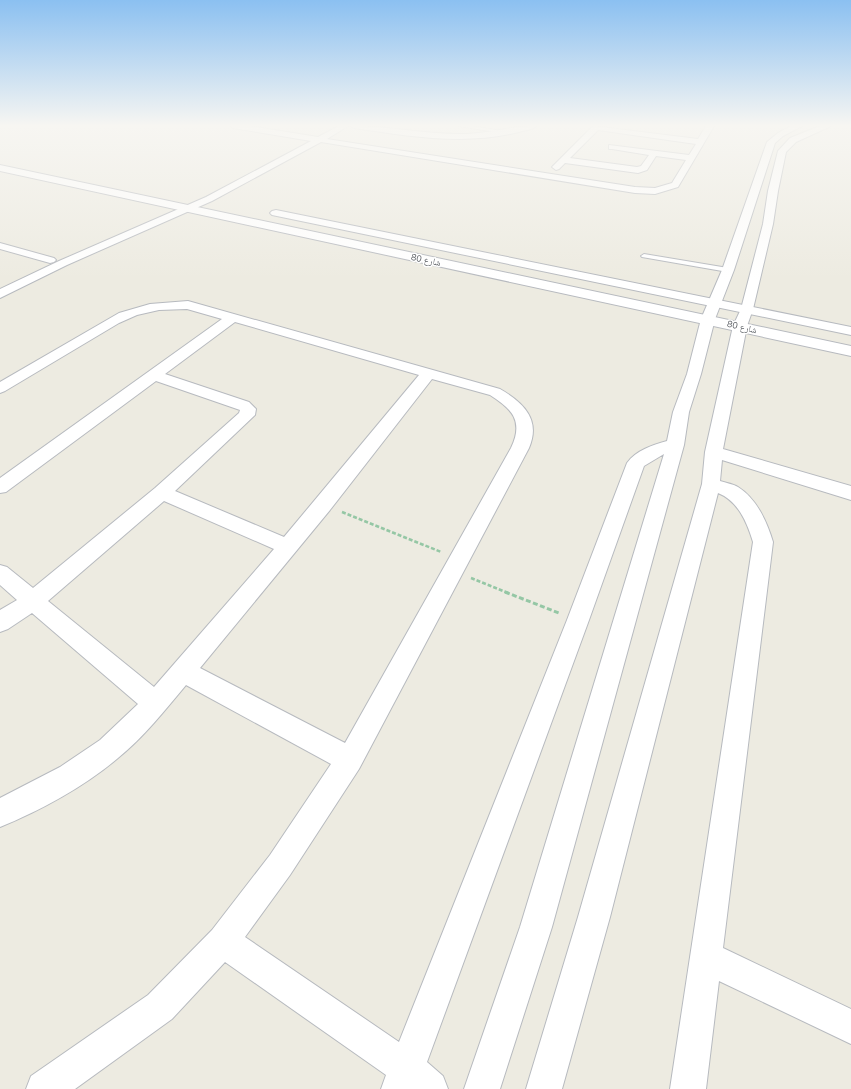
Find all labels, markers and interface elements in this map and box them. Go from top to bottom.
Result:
street label: شارع 80 [410,251,442,269]
street label: شارع 80 [726,318,758,336]

